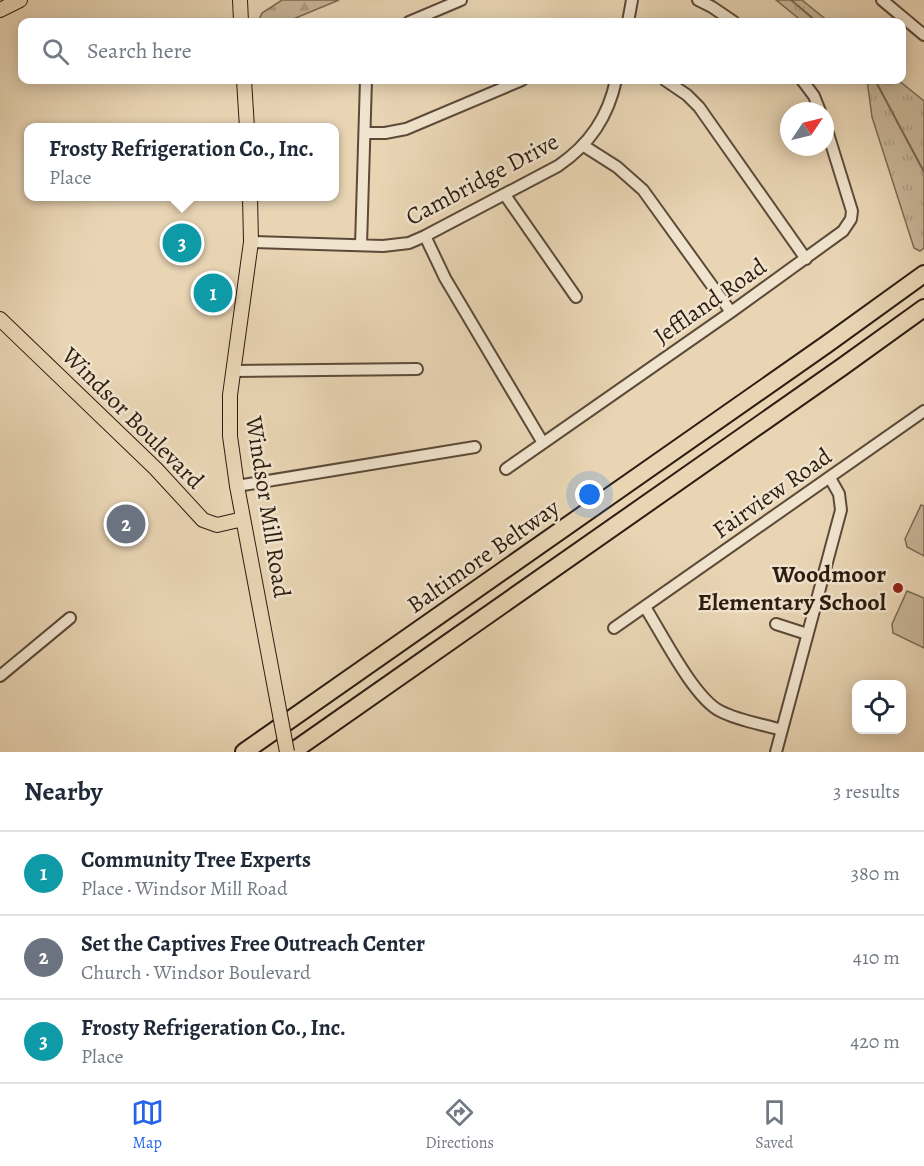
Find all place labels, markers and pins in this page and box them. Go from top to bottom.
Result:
pin: 3 [162,220,201,266]
pin: 1 [194,270,232,316]
pin: 2 [106,502,146,546]
place label: Woodmoor Elementary School [698,558,887,618]
marker: Woodmoor Elementary School [891,581,905,595]

